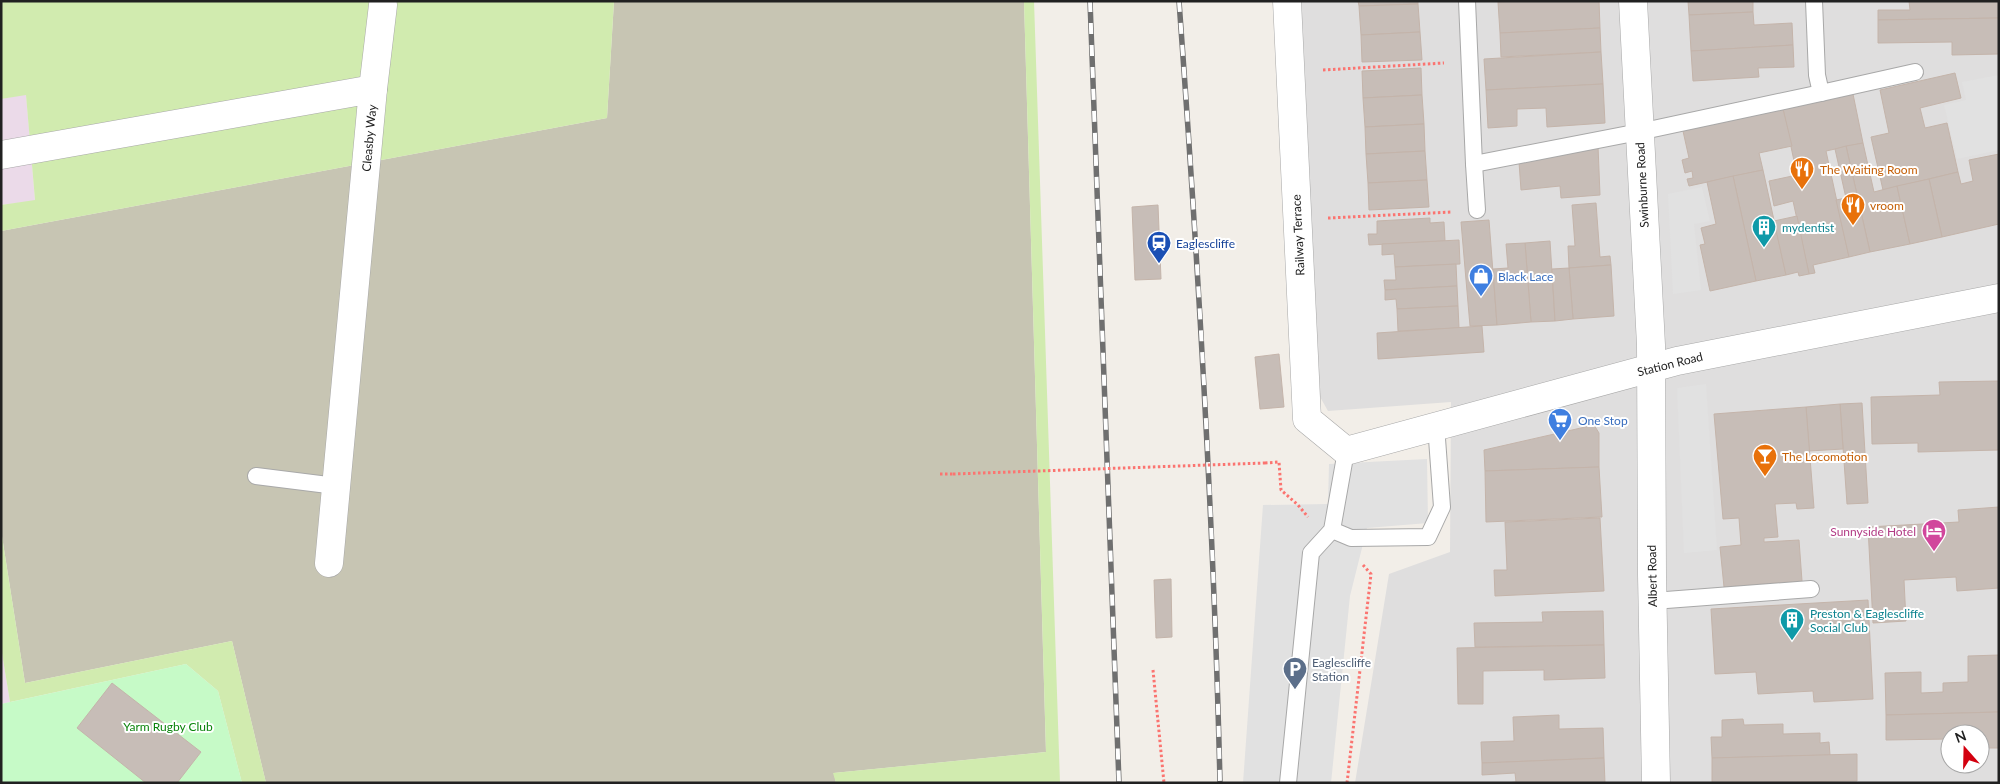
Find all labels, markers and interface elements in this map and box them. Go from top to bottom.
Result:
street label: Cleasby Way [359,103,379,172]
street label: Swinburne Road [1632,142,1652,228]
restaurant icon: The Waiting Room [1789,156,1815,190]
place label: The Waiting Room [1820,162,1918,177]
restaurant icon: vroom [1840,192,1866,226]
street label: Railway Terrace [1288,194,1308,276]
place label: vroom [1870,198,1904,213]
building icon: mydentist [1751,214,1777,248]
place label: mydentist [1782,220,1835,235]
station icon: Eaglescliffe [1146,230,1172,264]
place label: Eaglescliffe [1176,236,1235,251]
shop icon: Black Lace [1468,263,1494,297]
place label: Black Lace [1498,269,1553,284]
street label: Station Road [1636,349,1704,379]
supermarket icon: One Stop [1547,407,1573,441]
place label: One Stop [1578,413,1628,428]
bar icon: The Locomotion [1752,443,1778,477]
place label: The Locomotion [1782,449,1868,464]
hotel icon: Sunnyside Hotel [1921,518,1947,552]
place label: Sunnyside Hotel [1830,524,1916,539]
street label: Albert Road [1644,545,1660,607]
place label: Preston & Eaglescliffe Social Club [1810,606,1924,635]
building icon: Preston & Eaglescliffe Social Club [1779,607,1805,641]
place label: Eaglescliffe Station [1312,655,1371,684]
parking icon: Eaglescliffe Station [1282,656,1308,690]
park label: Yarm Rugby Club [123,719,213,734]
north arrow [1940,724,1990,774]
text: N [1952,726,1968,746]

